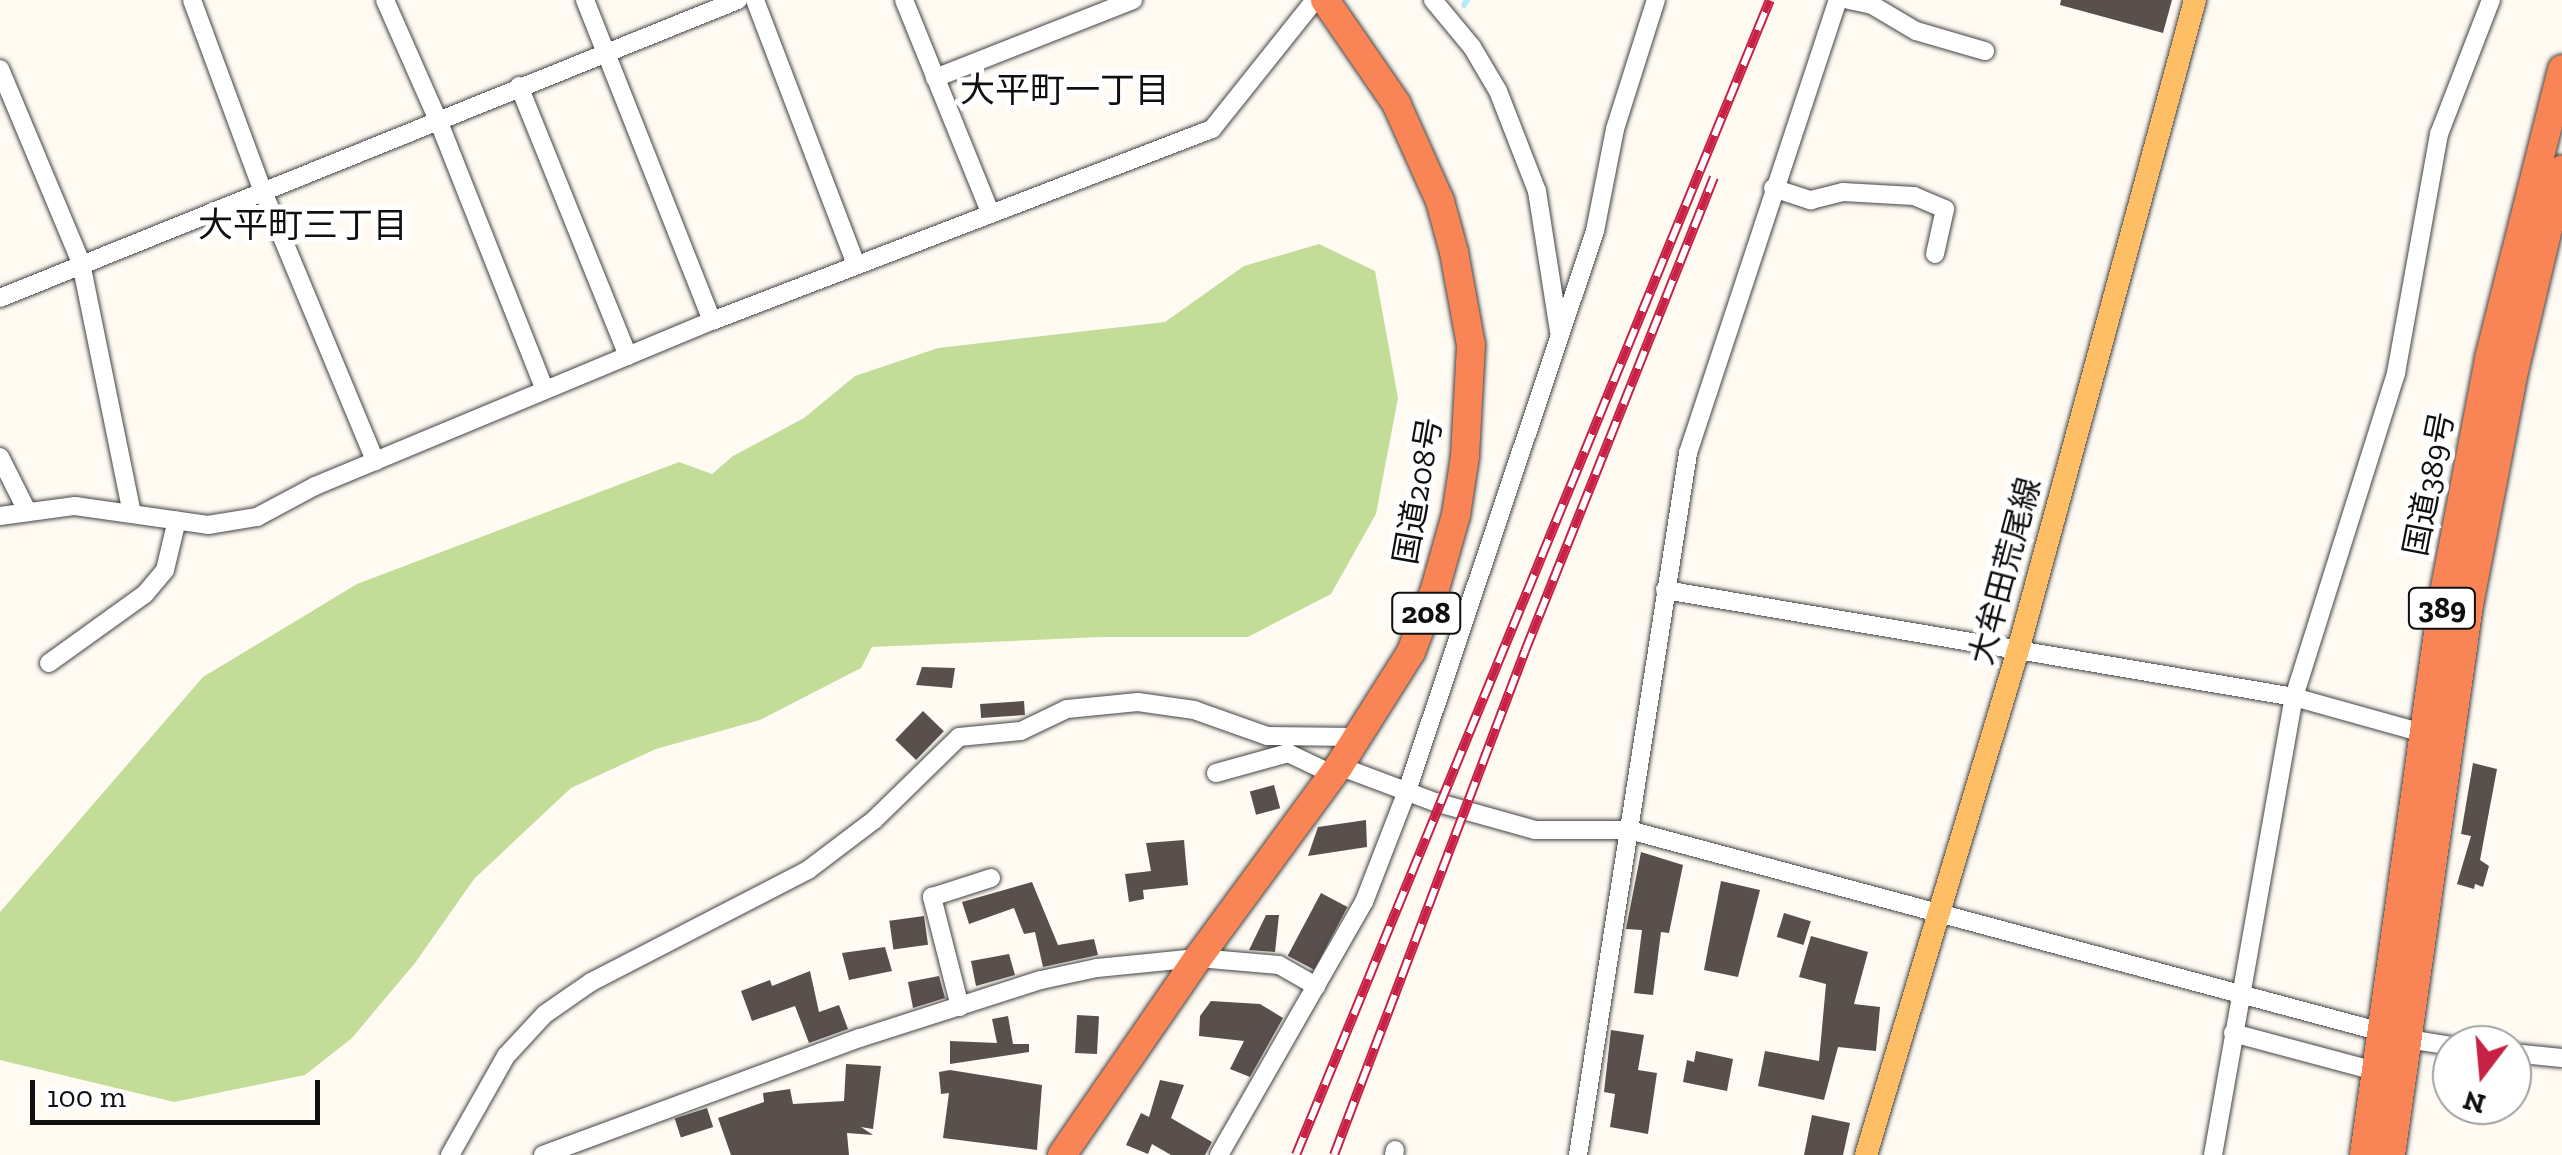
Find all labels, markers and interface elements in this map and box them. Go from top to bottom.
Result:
district label: 大平町一丁目 [960,69,1170,111]
district label: 大平町三丁目 [198,204,408,246]
street label: 国道389号 [2396,409,2462,559]
street label: 国道208号 [1386,415,1450,567]
street label: 大牟田荒尾線 [1962,473,2048,669]
road number: 389 [2407,583,2477,633]
road number: 208 [1391,588,1461,638]
north arrow [2432,1025,2532,1125]
scale bar [35,1060,325,1122]
text: 100 m [47,1079,126,1115]
text: N [2459,1084,2489,1121]

